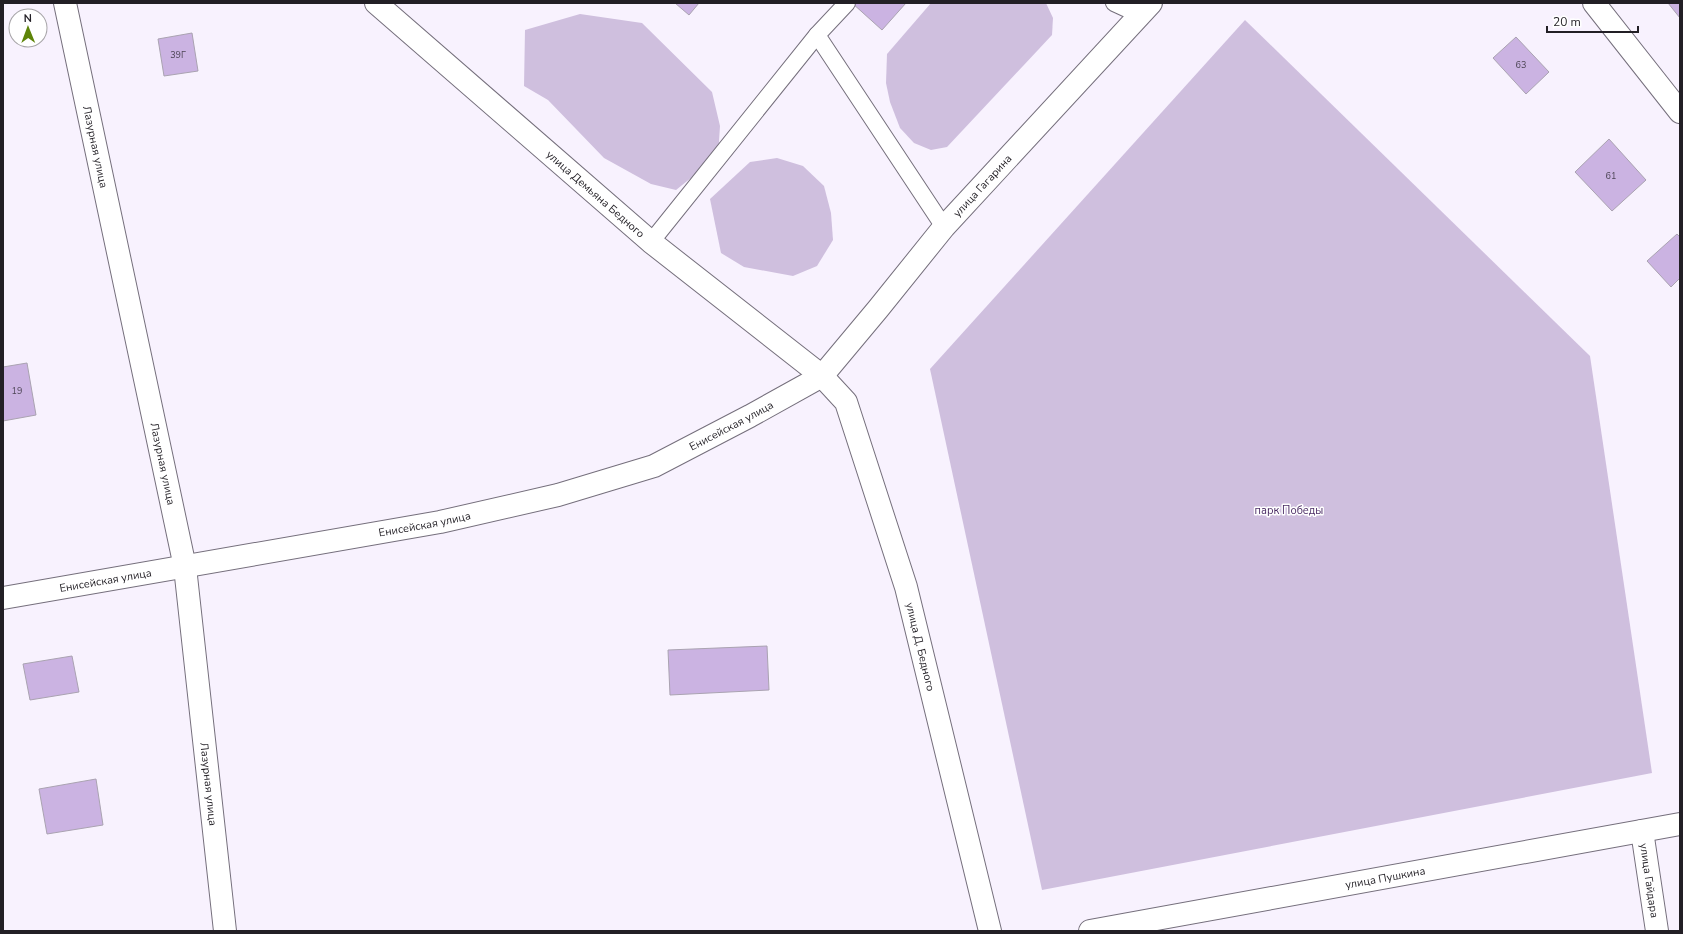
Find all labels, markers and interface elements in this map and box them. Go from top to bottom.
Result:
north arrow [8,8,48,48]
scale bar [1547,8,1638,34]
text: N [24,11,32,26]
text: 20 m [1553,14,1581,30]
house number: 39Г [170,49,186,61]
house number: 63 [1516,59,1526,71]
street label: Лазурная улица [80,104,112,189]
street label: улица Демьяна Бедного [543,147,648,241]
street label: улица Гагарина [950,151,1015,220]
house number: 61 [1606,170,1616,182]
house number: 19 [12,385,22,397]
street label: Енисейская улица [686,397,776,454]
street label: Лазурная улица [147,421,179,506]
park label: парк Победы [1255,503,1323,518]
street label: Енисейская улица [377,508,472,540]
street label: Енисейская улица [58,565,153,596]
street label: улица Д. Бедного [903,601,939,693]
street label: Лазурная улица [197,742,221,827]
street label: улица Гайдара [1636,842,1662,919]
street label: улица Пушкина [1344,863,1426,892]

